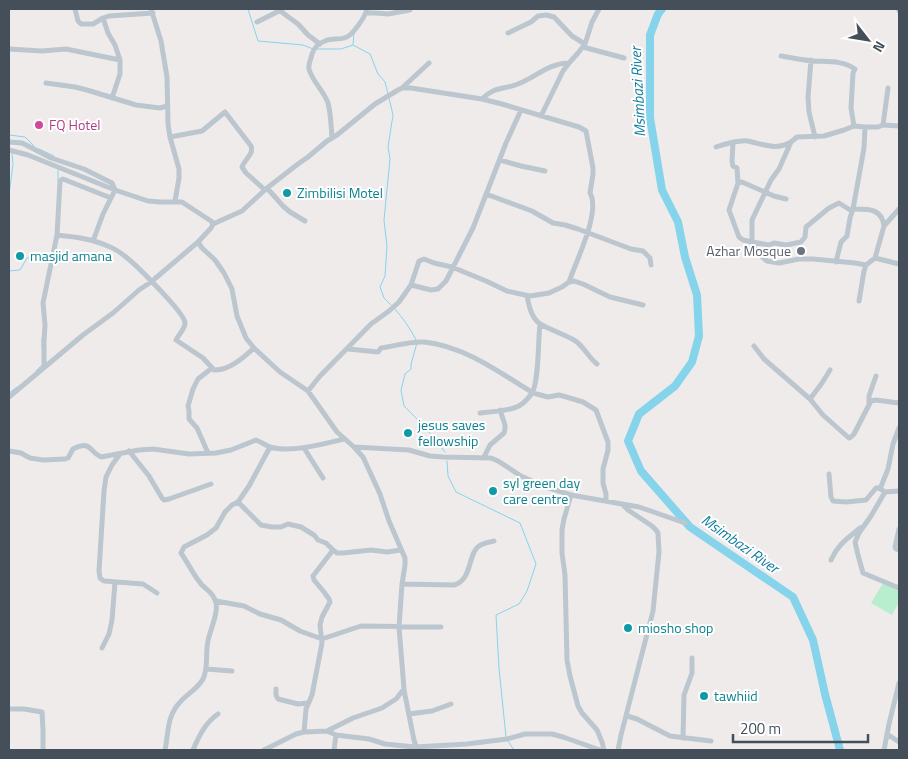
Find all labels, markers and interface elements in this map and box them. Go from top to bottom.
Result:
north arrow [843,15,893,65]
text: N [868,37,891,57]
water label: Msimbazi River [624,44,651,138]
place label: FQ Hotel [49,114,100,135]
marker: FQ Hotel [33,119,45,131]
place label: Zimbilisi Motel [297,182,383,203]
marker: Zimbilisi Motel [281,187,293,199]
place label: Azhar Mosque [706,240,791,261]
place label: masjid amana [30,245,112,266]
marker: Azhar Mosque [795,245,807,257]
marker: masjid amana [14,250,26,262]
place label: jesus saves fellowship [417,414,485,451]
marker: jesus saves fellowship [402,427,414,439]
place label: syl green day care centre [503,472,580,509]
marker: syl green day care centre [487,485,499,497]
water label: Msimbazi River [697,508,786,580]
place label: miosho shop [638,617,713,638]
marker: miosho shop [622,622,634,634]
place label: tawhiid [714,685,758,706]
marker: tawhiid [698,690,710,702]
scale bar [733,712,868,744]
text: 200 m [740,717,781,740]

